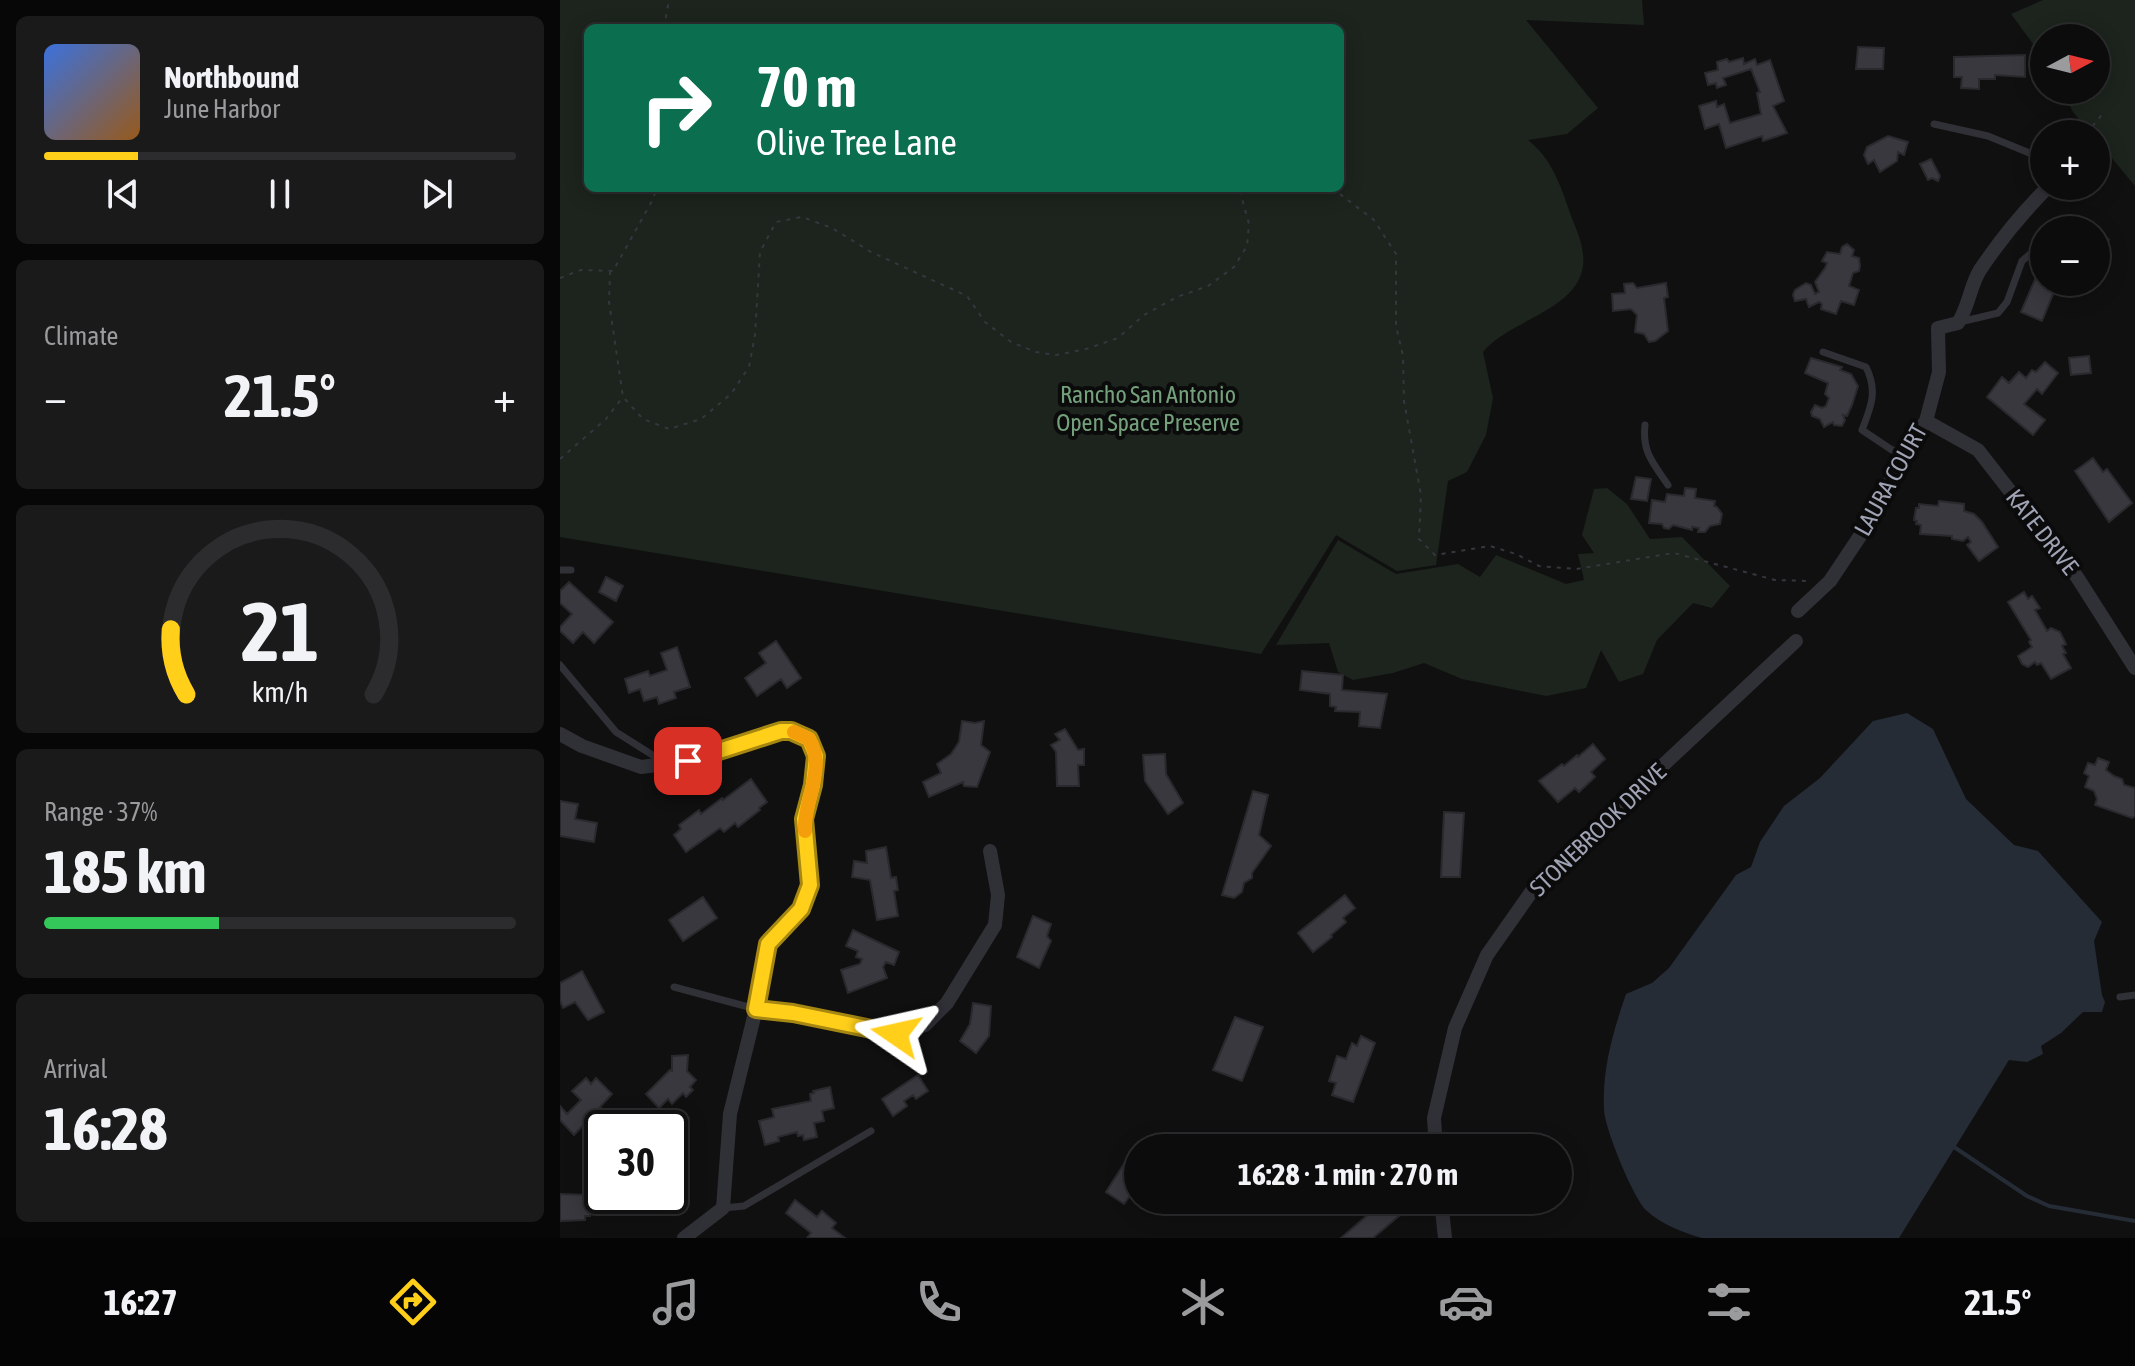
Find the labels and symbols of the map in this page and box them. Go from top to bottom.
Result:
north arrow [2030,24,2110,104]
park label: Rancho San Antonio Open Space Preserve [1056,381,1240,436]
street label: LAURA COURT [1849,419,1932,540]
street label: KATE DRIVE [2001,484,2084,579]
pin [654,727,722,795]
street label: STONEBROOK DRIVE [1524,758,1671,901]
position arrow [854,992,938,1076]
speed limit sign: 30 [584,1110,688,1214]

